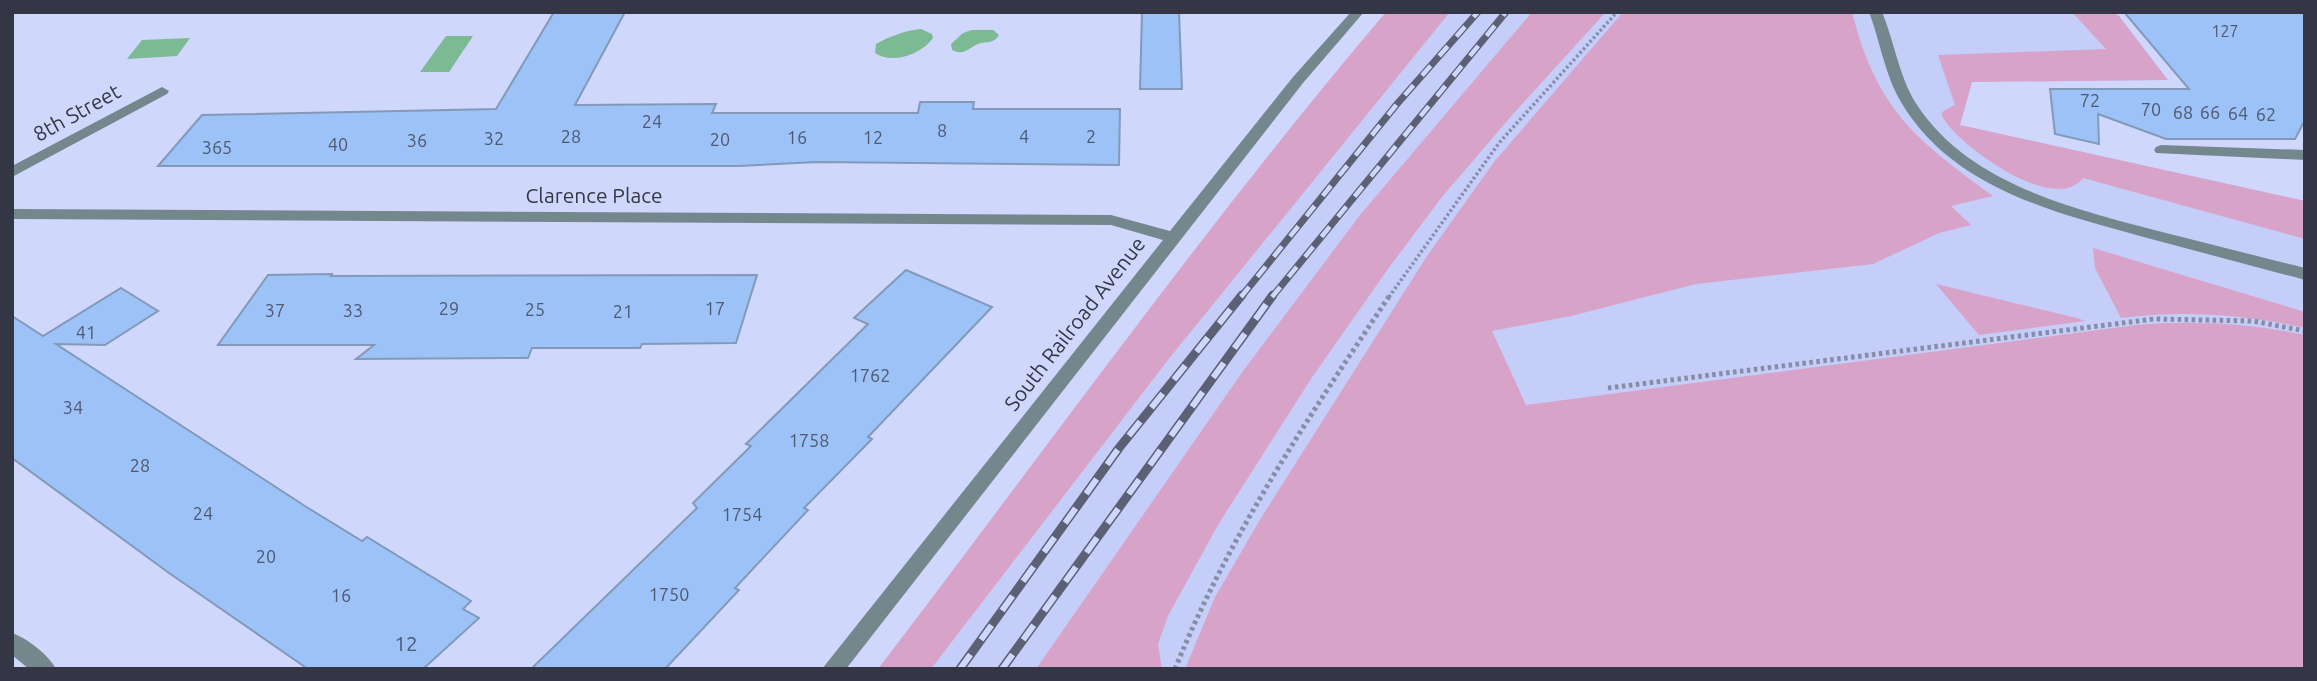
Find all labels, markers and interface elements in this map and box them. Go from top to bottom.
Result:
house number: 127 [2211,22,2239,40]
street label: 8th Street [29,78,124,146]
house number: 72 [2080,90,2100,110]
house number: 70 [2141,99,2161,119]
house number: 68 [2173,102,2193,122]
house number: 66 [2200,102,2220,122]
house number: 64 [2228,103,2248,123]
house number: 62 [2256,104,2276,124]
house number: 24 [642,111,662,131]
house number: 8 [937,120,947,140]
house number: 28 [561,126,581,146]
house number: 4 [1019,126,1029,146]
house number: 2 [1086,126,1096,146]
house number: 16 [787,127,807,147]
house number: 12 [863,127,883,147]
house number: 32 [484,128,504,148]
house number: 20 [710,129,730,149]
house number: 36 [407,130,427,150]
house number: 40 [328,134,348,154]
house number: 365 [202,137,232,157]
street label: Clarence Place [525,183,663,207]
street label: South Railroad Avenue [999,232,1149,415]
house number: 29 [439,298,459,318]
house number: 17 [705,298,725,318]
house number: 25 [525,299,545,319]
house number: 37 [265,300,285,320]
house number: 33 [343,300,363,320]
house number: 21 [613,301,633,321]
house number: 41 [76,322,96,342]
house number: 1762 [850,365,890,385]
house number: 34 [63,397,83,417]
house number: 1758 [789,430,829,450]
house number: 28 [130,455,150,475]
house number: 24 [193,503,213,523]
house number: 1754 [722,504,762,524]
house number: 20 [256,546,276,566]
house number: 1750 [649,584,689,604]
house number: 16 [331,585,351,605]
house number: 12 [394,631,418,655]

